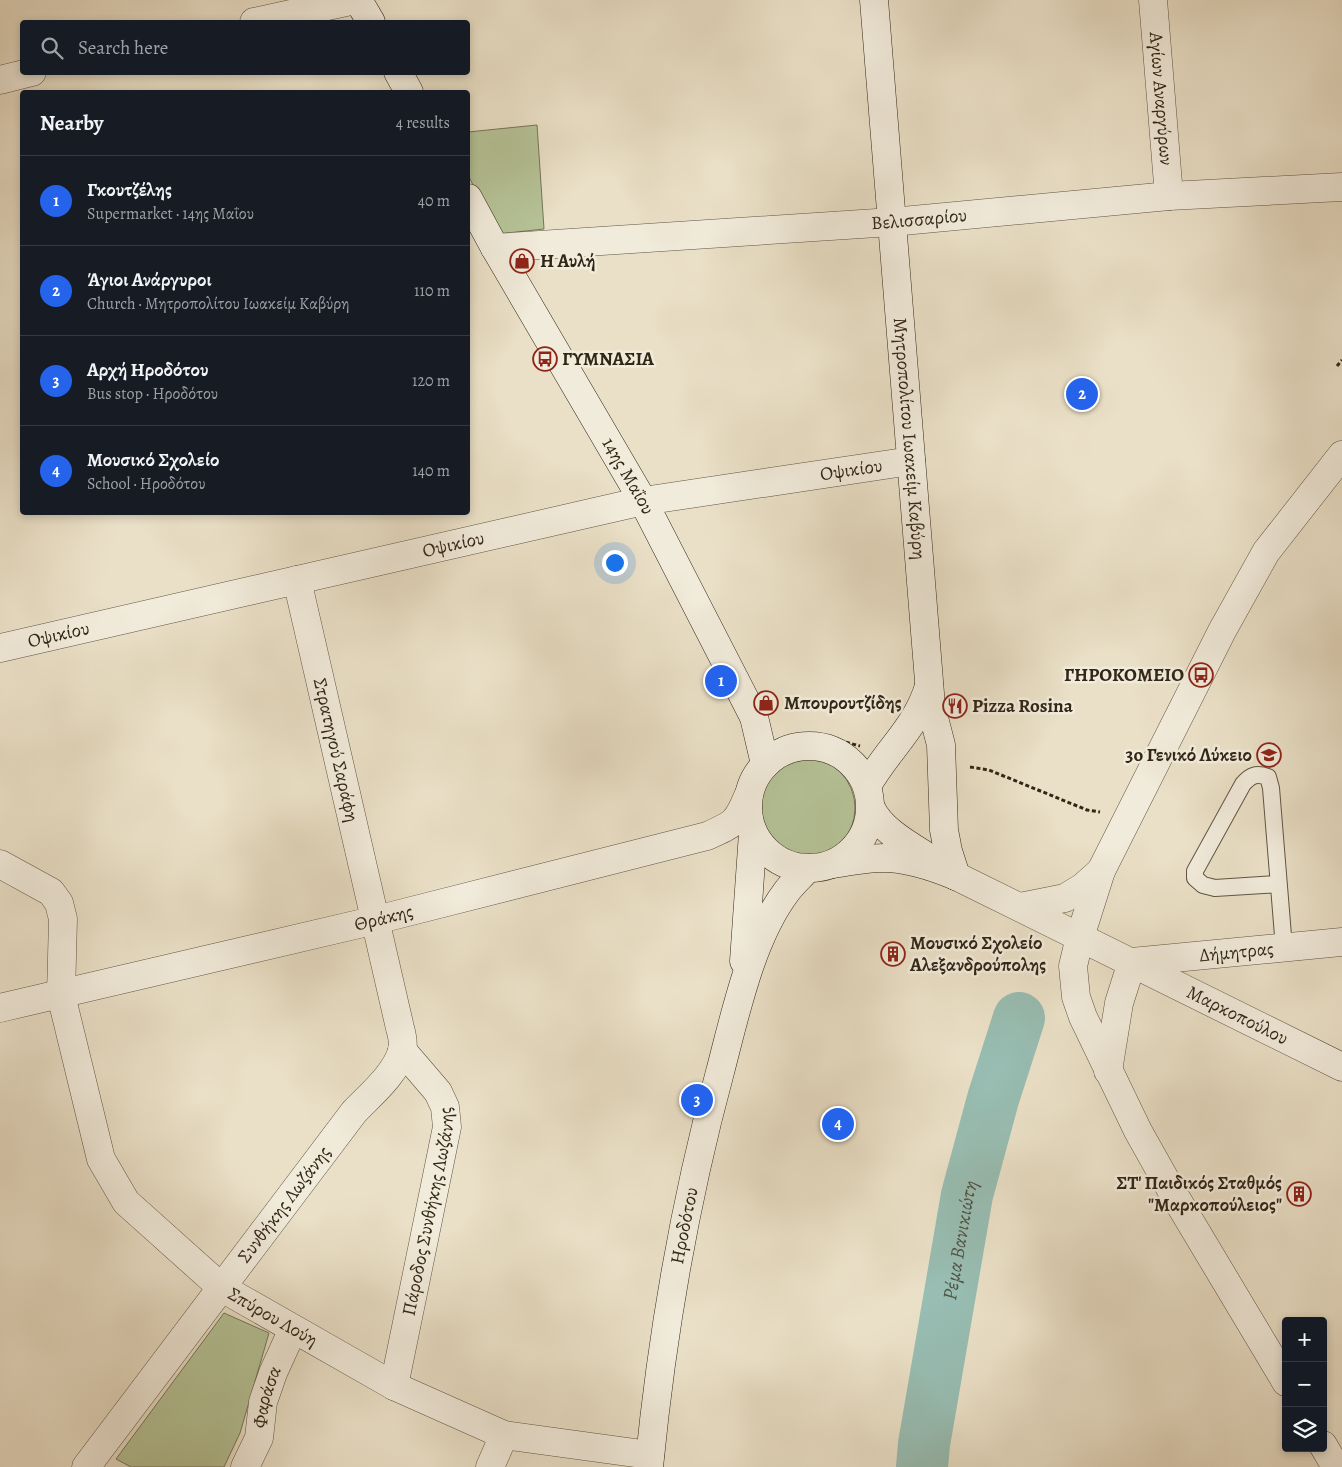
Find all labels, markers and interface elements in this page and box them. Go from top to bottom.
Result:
search box [20,20,470,75]
street label: Αγίων Αναργύρων [1143,30,1179,167]
icon: search [38,34,66,62]
text: Search here [78,35,168,61]
text: Nearby [40,109,103,137]
text: 4 results [396,112,450,134]
text: Γκουτζέλης [87,177,172,203]
text: 1 [53,190,59,212]
text: 40 m [418,190,450,212]
street label: Βελισσαρίου [870,202,968,236]
text: Supermarket · 14ης Μαΐου [87,203,254,225]
shop icon: Η Αυλή [509,248,535,274]
place label: Η Αυλή [540,248,596,274]
text: Άγιοι Ανάργυροι [87,267,212,293]
text: 2 [52,280,60,302]
text: 110 m [414,280,450,302]
text: Church · Μητροπολίτου Ιωακείμ Καβύρη [87,293,350,315]
street label: Μητροπολίτου Ιωακείμ Καβύρη [887,316,932,561]
bus stop icon: ΓΥΜΝΑΣΙΑ [532,346,558,372]
place label: ΓΥΜΝΑΣΙΑ [562,346,655,372]
text: Αρχή Ηροδότου [87,357,208,383]
text: 3 [53,370,59,392]
text: 120 m [412,370,450,392]
pin: 2 [1066,375,1098,413]
text: Bus stop · Ηροδότου [87,383,218,405]
street label: 14ης Μαΐου [596,433,661,519]
text: Μουσικό Σχολείο [87,447,220,473]
street label: Οψικίου [818,452,884,487]
text: 4 [52,460,60,482]
text: 140 m [412,460,450,482]
text: School · Ηροδότου [87,473,205,495]
street label: Οψικίου [420,525,487,564]
your location [602,550,628,576]
street label: Οψικίου [25,615,92,654]
pin: 1 [705,662,737,700]
place label: ΓΗΡΟΚΟΜΕΙΟ [1064,662,1184,688]
bus stop icon: ΓΗΡΟΚΟΜΕΙΟ [1188,662,1214,688]
street label: Στρατηγού Σαράφη [307,675,365,825]
shop icon: Μπουρουτζίδης [753,690,779,716]
place label: Μπουρουτζίδης [784,690,902,716]
restaurant icon: Pizza Rosina [942,693,968,719]
place label: Pizza Rosina [972,693,1074,719]
place label: 3o Γενικό Λύκειο [1125,742,1252,768]
school or university icon: 3o Γενικό Λύκειο [1256,742,1282,768]
street label: Θράκης [352,898,416,938]
place label: Μουσικό Σχολείο Αλεξανδρούπολης [909,930,1046,978]
street label: Δήμητρας [1198,936,1275,969]
building icon: Μουσικό Σχολείο Αλεξανδρούπολης [880,941,906,967]
street label: Μαρκοπούλου [1182,979,1293,1051]
pin: 3 [681,1081,713,1119]
pin: 4 [822,1105,854,1143]
street label: Πάροδος Συνθήκης Λωζάνης [396,1106,460,1318]
street label: Συνθήκης Λωζάνης [232,1141,337,1268]
place label: ΣΤ' Παιδικός Σταθμός "Μαρκοπούλειος" [1116,1170,1282,1218]
water label: Ρέμα Βανικιώτη [936,1177,984,1302]
building icon: ΣΤ' Παιδικός Σταθμός "Μαρκοπούλειος" [1286,1181,1312,1207]
street label: Ηροδότου [664,1185,705,1266]
street label: Σπύρου Λούη [223,1281,323,1353]
map controls [1282,1317,1327,1452]
button: + [1282,1317,1327,1362]
street label: Φαράσα [247,1361,288,1430]
button: − [1282,1362,1327,1407]
button: layers [1282,1407,1327,1452]

